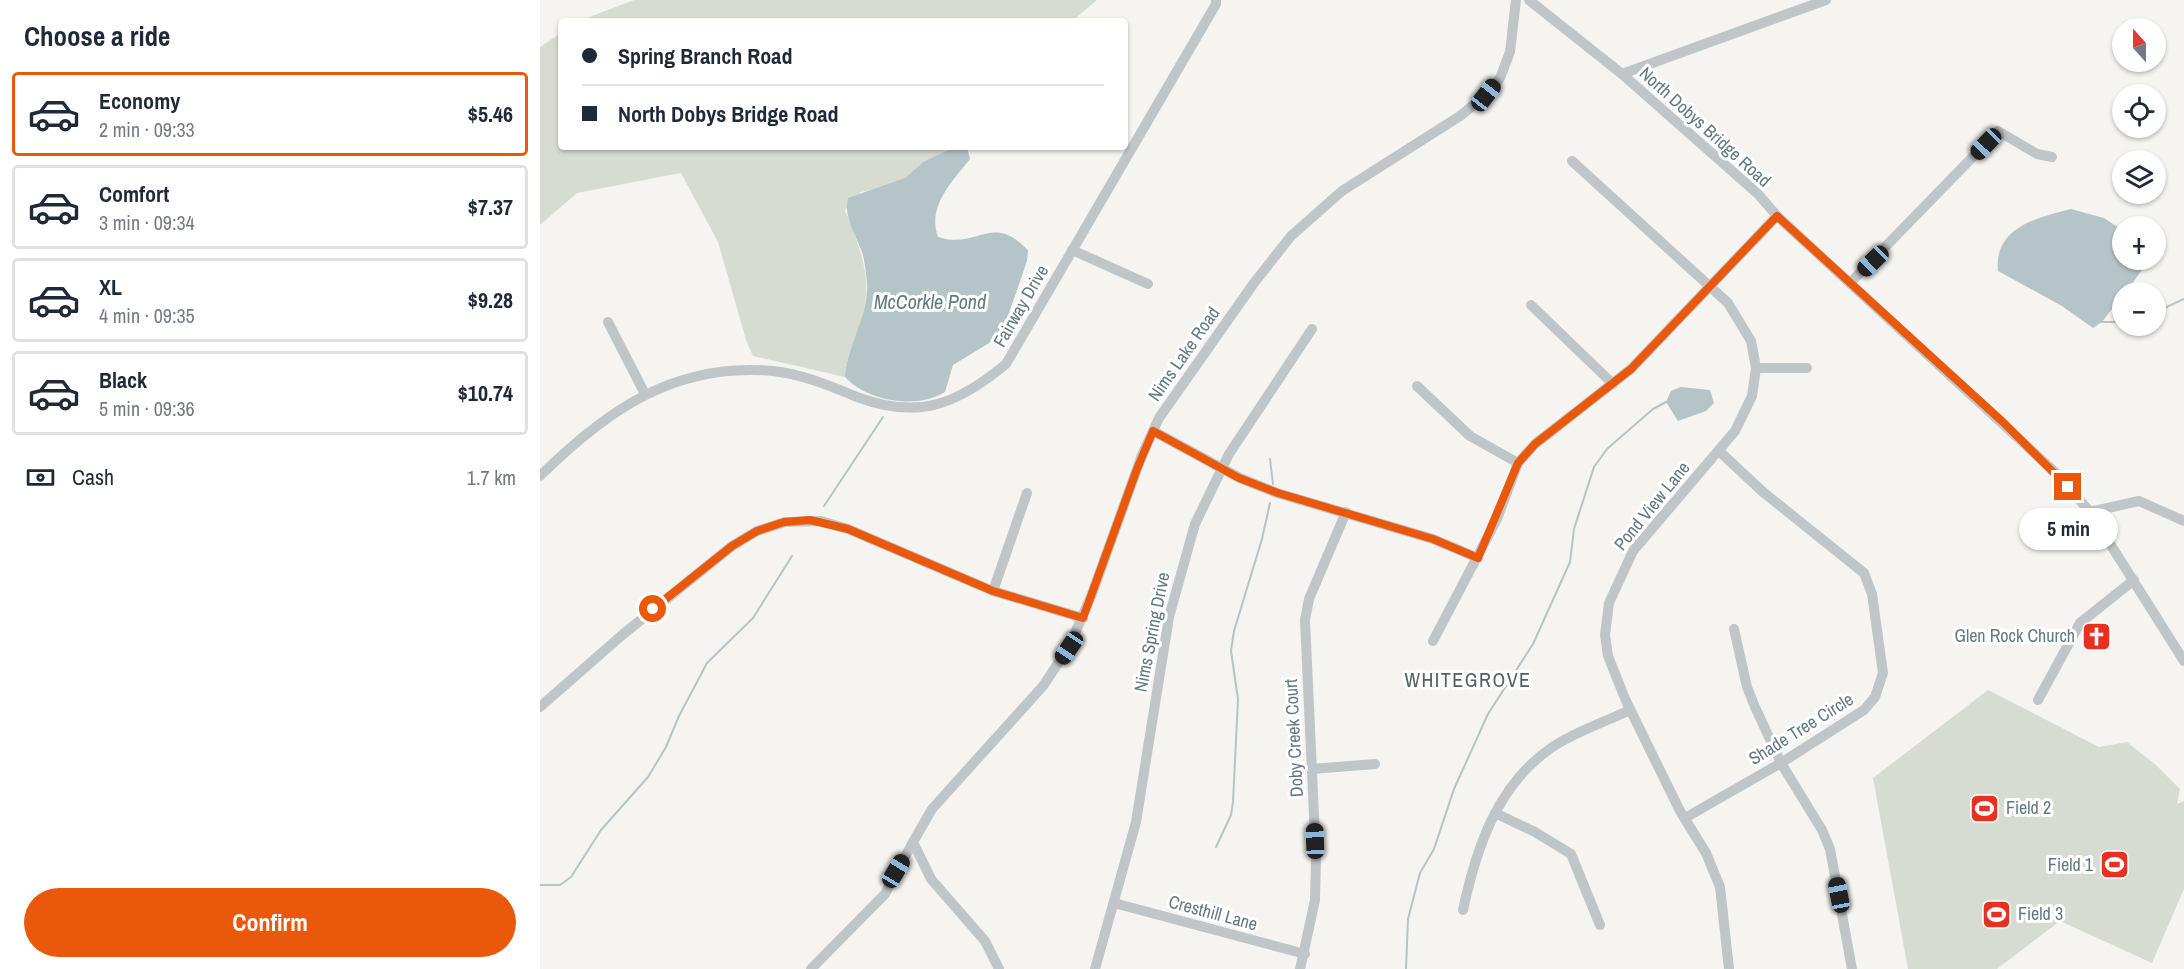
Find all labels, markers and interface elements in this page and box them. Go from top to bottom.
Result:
text: Choose a ride [24,18,170,54]
north arrow [2112,18,2166,72]
map controls [2112,18,2166,336]
text: Spring Branch Road [618,41,792,71]
street label: North Dobys Bridge Road [1634,61,1777,192]
car [1468,75,1504,115]
button: locate [2112,84,2166,138]
text: Economy [99,86,180,116]
icon: car [27,87,81,141]
text: $5.46 [468,99,513,129]
text: North Dobys Bridge Road [618,99,839,129]
text: 2 min · 09:33 [99,116,195,143]
car [1967,125,2005,163]
button: layers [2112,150,2166,204]
text: Comfort [99,179,169,209]
icon: car [27,180,81,234]
text: $7.37 [468,192,513,222]
text: 3 min · 09:34 [99,209,195,236]
button: + [2112,216,2166,270]
car [1854,242,1892,280]
street label: Fairway Drive [987,260,1054,351]
text: XL [99,272,122,302]
icon: car [27,273,81,327]
button: − [2112,282,2166,336]
text: $9.28 [468,285,513,315]
water label: McCorkle Pond [874,288,987,315]
text: 4 min · 09:35 [99,302,195,329]
street label: Nims Lake Road [1142,302,1225,406]
text: Black [99,365,147,395]
icon: car [27,366,81,420]
text: $10.74 [458,378,513,408]
text: 5 min · 09:36 [99,395,195,422]
street label: Pond View Lane [1608,456,1695,556]
icon: cash [24,461,57,494]
text: Cash [72,462,114,492]
text: 1.7 km [467,464,516,491]
route end [2054,473,2081,500]
callout: 5 min [2018,508,2117,550]
text: 5 min [2047,515,2090,542]
street label: Nims Spring Drive [1128,570,1175,694]
route start [639,595,666,622]
church icon: Glen Rock Church [2080,620,2112,652]
place label: Glen Rock Church [1954,623,2075,648]
car [1051,628,1087,668]
district label: WHITEGROVE [1404,666,1532,693]
street label: Doby Creek Court [1278,678,1309,798]
street label: Shade Tree Circle [1744,686,1858,771]
sports icon: Field 2 [1969,792,2001,824]
place label: Field 2 [2006,795,2051,820]
car [1305,823,1325,859]
sports icon: Field 1 [2098,849,2130,881]
car [879,851,913,891]
place label: Field 1 [2048,852,2094,877]
car [1827,876,1851,914]
button: Confirm [24,888,516,957]
street label: Cresthill Lane [1166,889,1260,936]
sports icon: Field 3 [1981,898,2013,930]
place label: Field 3 [2018,901,2063,926]

